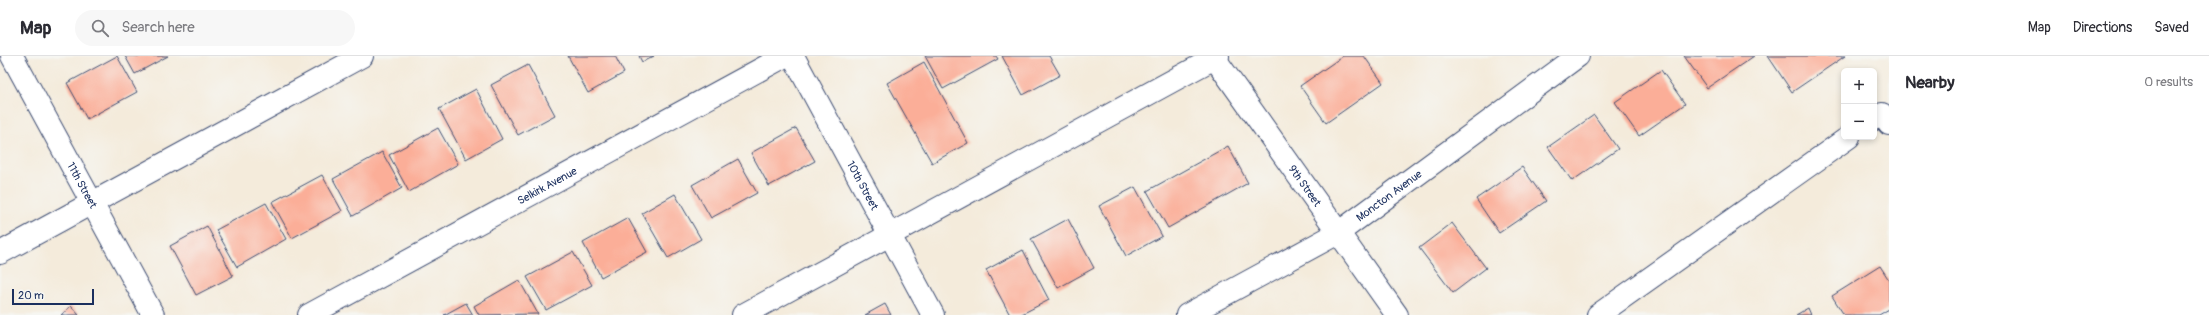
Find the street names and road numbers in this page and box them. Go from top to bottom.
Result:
street label: 10th Street [844,159,881,213]
street label: 11th Street [64,160,100,211]
street label: 9th Street [1286,163,1324,210]
street label: Selkirk Avenue [515,164,580,207]
street label: Moncton Avenue [1354,167,1425,224]

